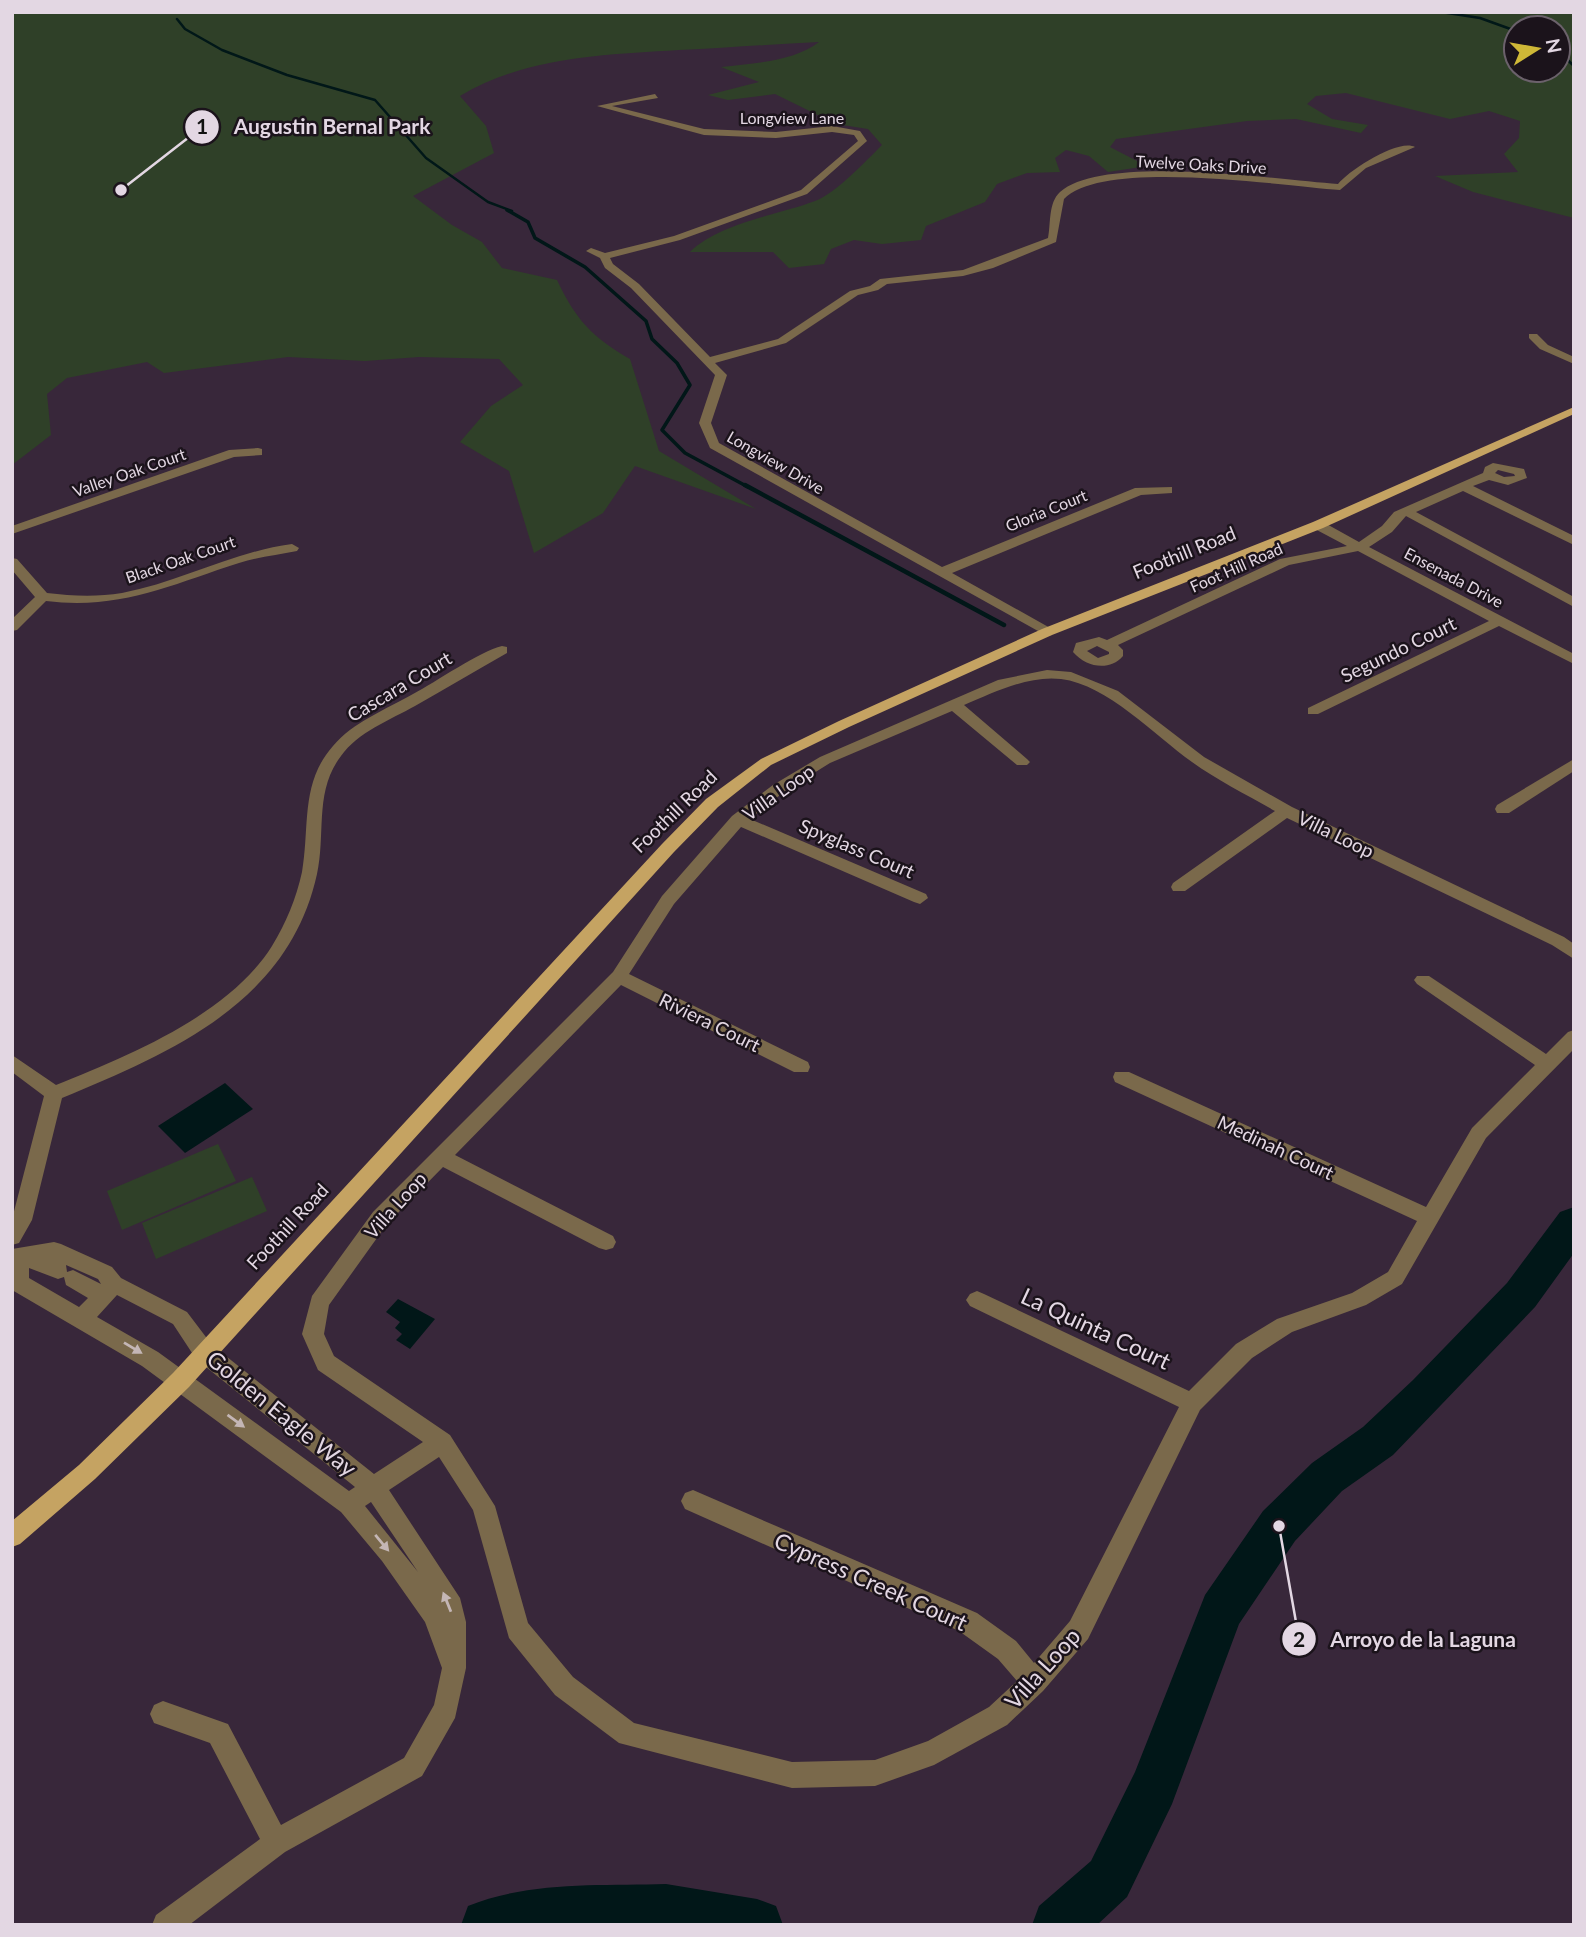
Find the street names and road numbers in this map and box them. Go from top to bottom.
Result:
street label: Longview Lane [740,108,844,127]
street label: Twelve Oaks Drive [1135,151,1267,177]
street label: Longview Drive [724,427,828,497]
street label: Valley Oak Court [70,444,188,500]
street label: Gloria Court [1002,485,1090,535]
street label: Foothill Road [1129,521,1239,583]
street label: Black Oak Court [123,531,238,587]
street label: Foot Hill Road [1187,538,1285,596]
street label: Ensenada Drive [1401,543,1507,611]
street label: Segundo Court [1337,611,1459,687]
street label: Cascara Court [343,646,455,726]
street label: Villa Loop [738,759,818,825]
street label: Foothill Road [627,765,721,857]
street label: Villa Loop [1294,806,1378,862]
street label: Spyglass Court [796,813,918,883]
street label: Riviera Court [656,988,764,1056]
street label: Medinah Court [1214,1110,1338,1184]
street label: Villa Loop [359,1167,431,1243]
street label: Foothill Road [241,1178,333,1274]
street label: La Quinta Court [1017,1281,1176,1375]
street label: Golden Eagle Way [202,1344,362,1482]
street label: Cypress Creek Court [770,1526,972,1636]
street label: Villa Loop [998,1622,1086,1714]

